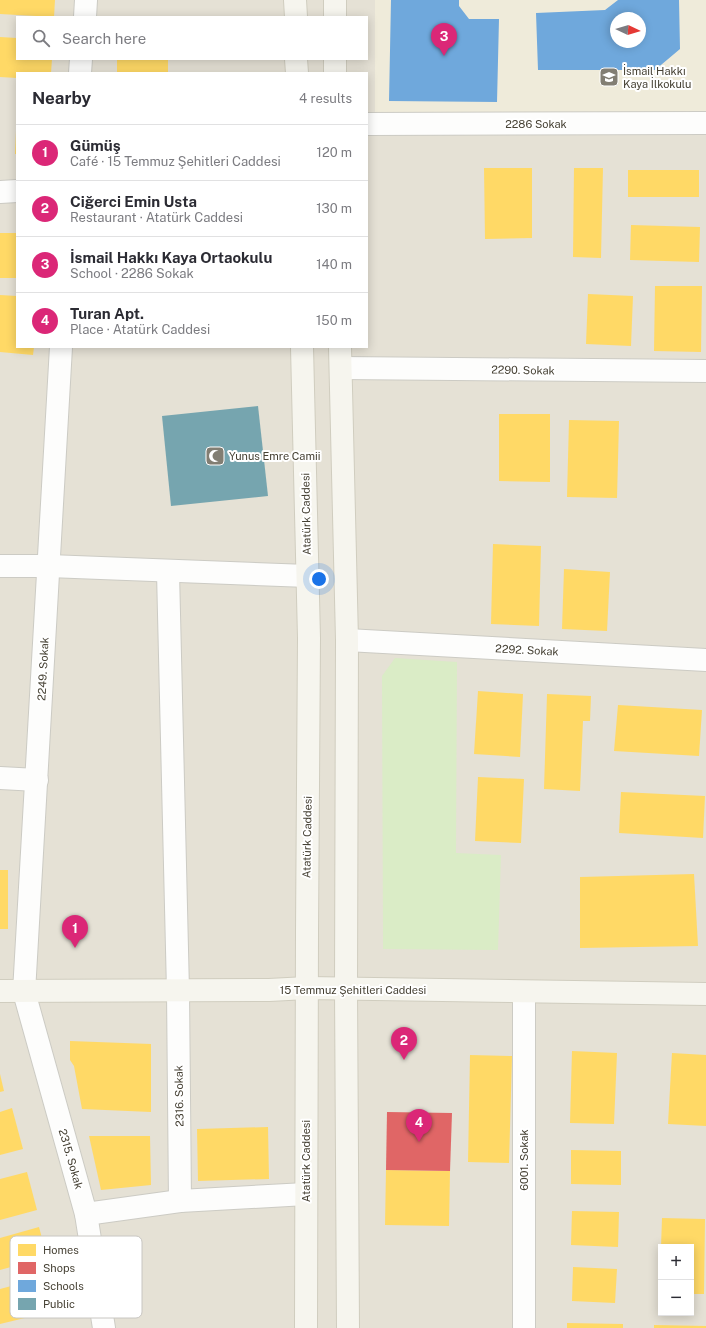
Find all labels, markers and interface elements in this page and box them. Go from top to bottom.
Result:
north arrow [610,12,646,48]
search box [16,16,368,60]
pin: 3 [431,23,457,56]
icon: search [30,27,52,49]
text: Search here [62,30,146,47]
place label: İsmail Hakkı Kaya İlkokulu [623,64,691,90]
school or university icon: İsmail Hakkı Kaya İlkokulu [598,66,620,88]
text: Nearby [32,88,91,108]
text: 4 results [299,91,352,106]
street label: 2286 Sokak [505,118,567,130]
text: Gümüş [70,137,121,154]
text: 1 [42,145,48,160]
text: 120 m [317,145,352,160]
text: Café · 15 Temmuz Şehitleri Caddesi [70,154,281,169]
text: Ciğerci Emin Usta [70,193,197,210]
text: 2 [41,201,49,216]
text: 130 m [316,201,352,216]
text: Restaurant · Atatürk Caddesi [70,210,243,225]
text: İsmail Hakkı Kaya Ortaokulu [70,249,272,266]
text: 3 [41,257,49,272]
text: 140 m [316,257,352,272]
text: School · 2286 Sokak [70,266,194,281]
text: Turan Apt. [70,305,144,322]
text: 4 [41,313,49,328]
text: 150 m [316,313,352,328]
text: Place · Atatürk Caddesi [70,322,210,337]
street label: 2290. Sokak [491,363,555,377]
mosque icon: Yunus Emre Camii [204,445,226,467]
place label: Yunus Emre Camii [229,450,320,462]
street label: Atatürk Caddesi [299,473,313,555]
your location [309,569,329,589]
street label: 2249. Sokak [35,637,51,701]
street label: 2292. Sokak [495,642,559,658]
street label: Atatürk Caddesi [300,796,314,878]
pin: 1 [62,915,88,948]
street label: 15 Temmuz Şehitleri Caddesi [280,984,426,997]
pin: 2 [391,1027,417,1060]
street label: 2316. Sokak [172,1065,186,1127]
pin: 4 [406,1109,432,1142]
street label: Atatürk Caddesi [300,1120,312,1202]
street label: 2315. Sokak [57,1128,85,1190]
street label: 6001. Sokak [518,1129,530,1191]
legend [10,1236,142,1318]
text: Homes [43,1244,79,1256]
map controls [658,1244,694,1316]
button: + [658,1244,694,1280]
text: Shops [43,1262,75,1274]
text: Schools [43,1280,84,1292]
button: − [658,1280,694,1316]
text: Public [43,1298,75,1310]

